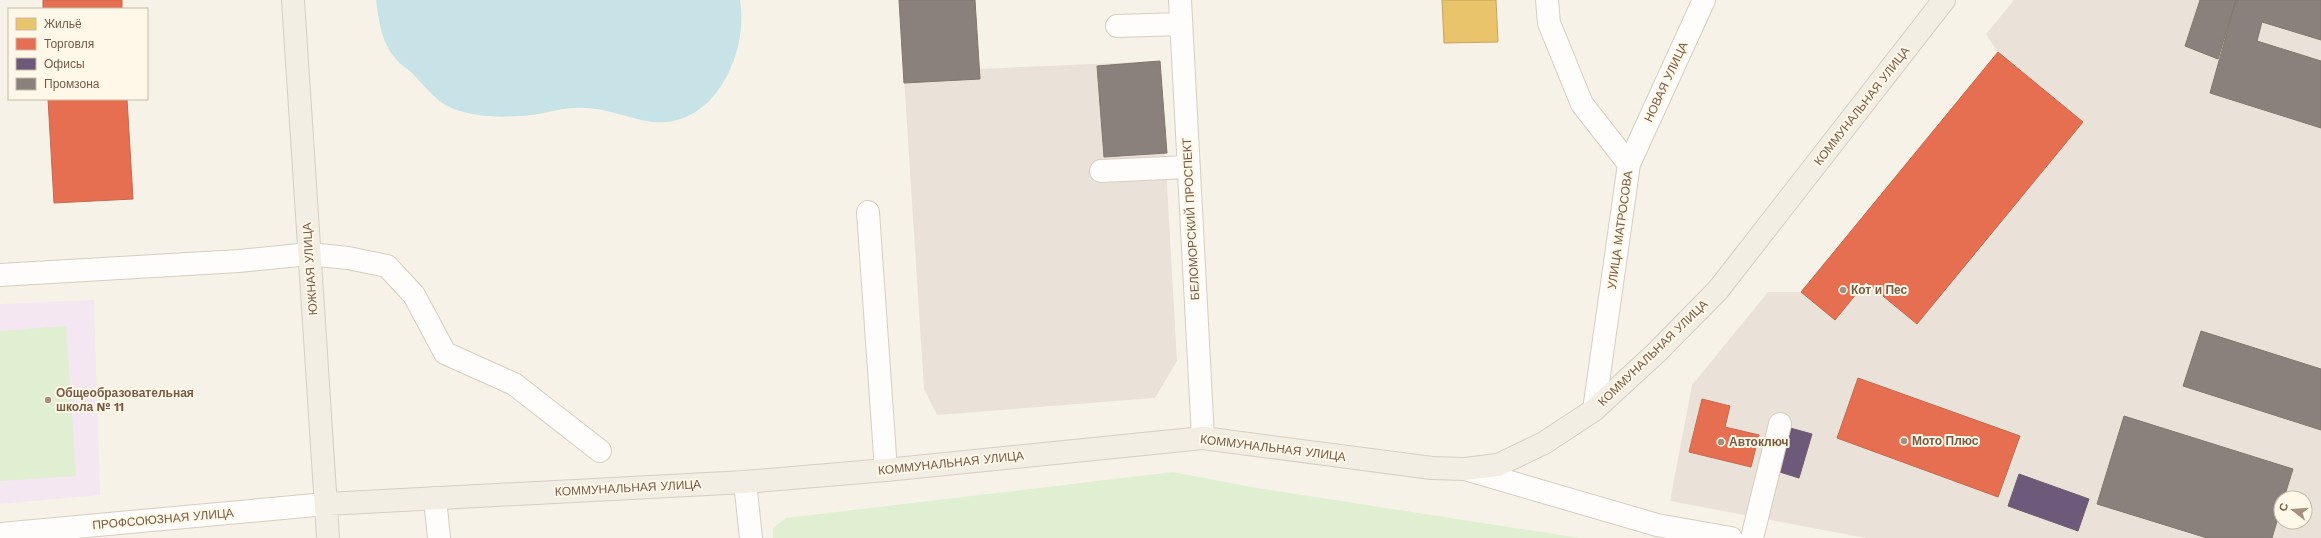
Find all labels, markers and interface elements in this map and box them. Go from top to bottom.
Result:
legend [8,8,148,100]
text: Жильё [44,17,82,31]
text: Торговля [44,37,94,51]
street label: НОВАЯ УЛИЦА [1641,40,1691,124]
street label: КОММУНАЛЬНАЯ УЛИЦА [1811,44,1913,168]
text: Офисы [44,57,85,71]
text: Промзона [44,77,100,91]
street label: БЕЛОМОРСКИЙ ПРОСПЕКТ [1179,137,1202,301]
street label: УЛИЦА МАТРОСОВА [1605,170,1635,290]
street label: ЮЖНАЯ УЛИЦА [300,222,320,316]
place label: Кот и Пес [1851,283,1908,297]
marker: Кот и Пес [1838,285,1848,295]
street label: КОММУНАЛЬНАЯ УЛИЦА [1595,297,1711,409]
place label: Общеобразовательная школа № 11 [56,386,194,414]
marker: Общеобразовательная школа № 11 [43,395,53,405]
street label: КОММУНАЛЬНАЯ УЛИЦА [1199,432,1347,464]
place label: Мото Плюс [1912,434,1979,448]
place label: Автоключ [1729,435,1789,449]
marker: Мото Плюс [1899,436,1909,446]
marker: Автоключ [1716,437,1726,447]
street label: КОММУНАЛЬНАЯ УЛИЦА [877,448,1025,478]
street label: КОММУНАЛЬНАЯ УЛИЦА [554,477,702,499]
north arrow [2273,490,2313,530]
text: С [2277,501,2291,513]
street label: ПРОФСОЮЗНАЯ УЛИЦА [92,506,234,532]

